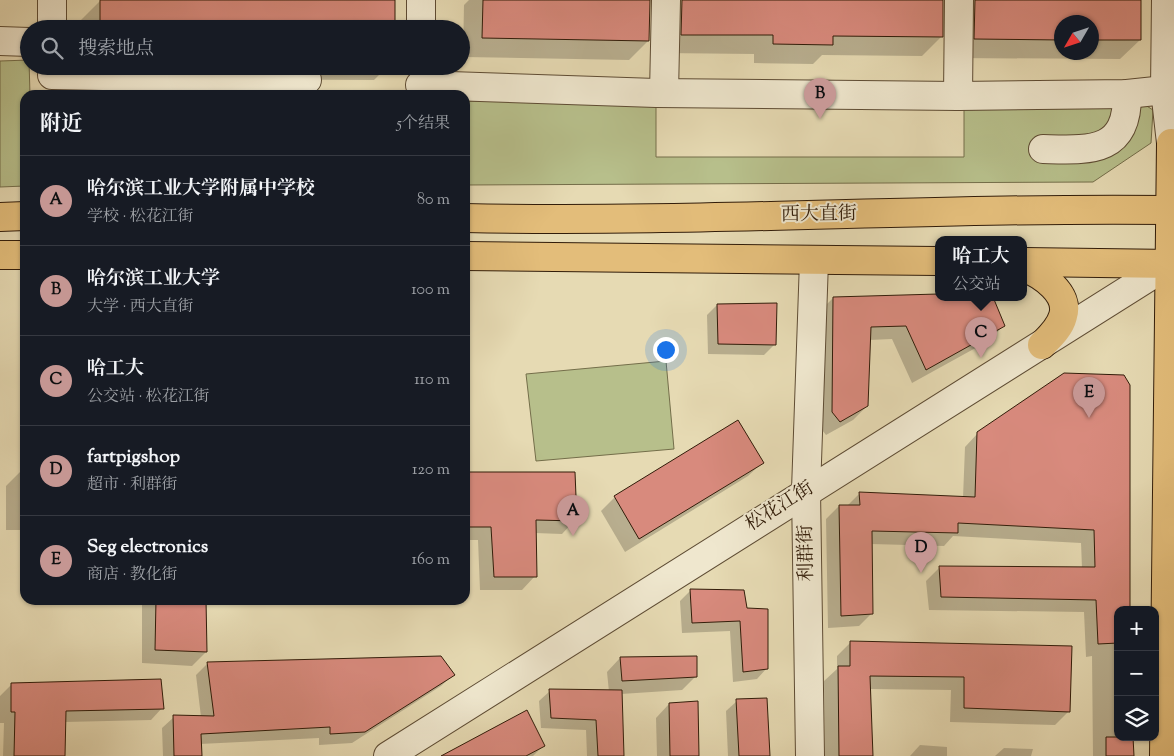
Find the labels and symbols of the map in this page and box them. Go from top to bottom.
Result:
north arrow [1054,15,1099,60]
pin: B [804,78,836,119]
street label: 西大直街 [781,201,857,229]
pin: C [965,317,997,358]
your location [653,337,679,363]
pin: E [1073,377,1105,418]
street label: 松花江街 [741,475,819,539]
pin: A [557,495,589,536]
street label: 利群街 [793,524,821,582]
pin: D [905,532,937,573]

